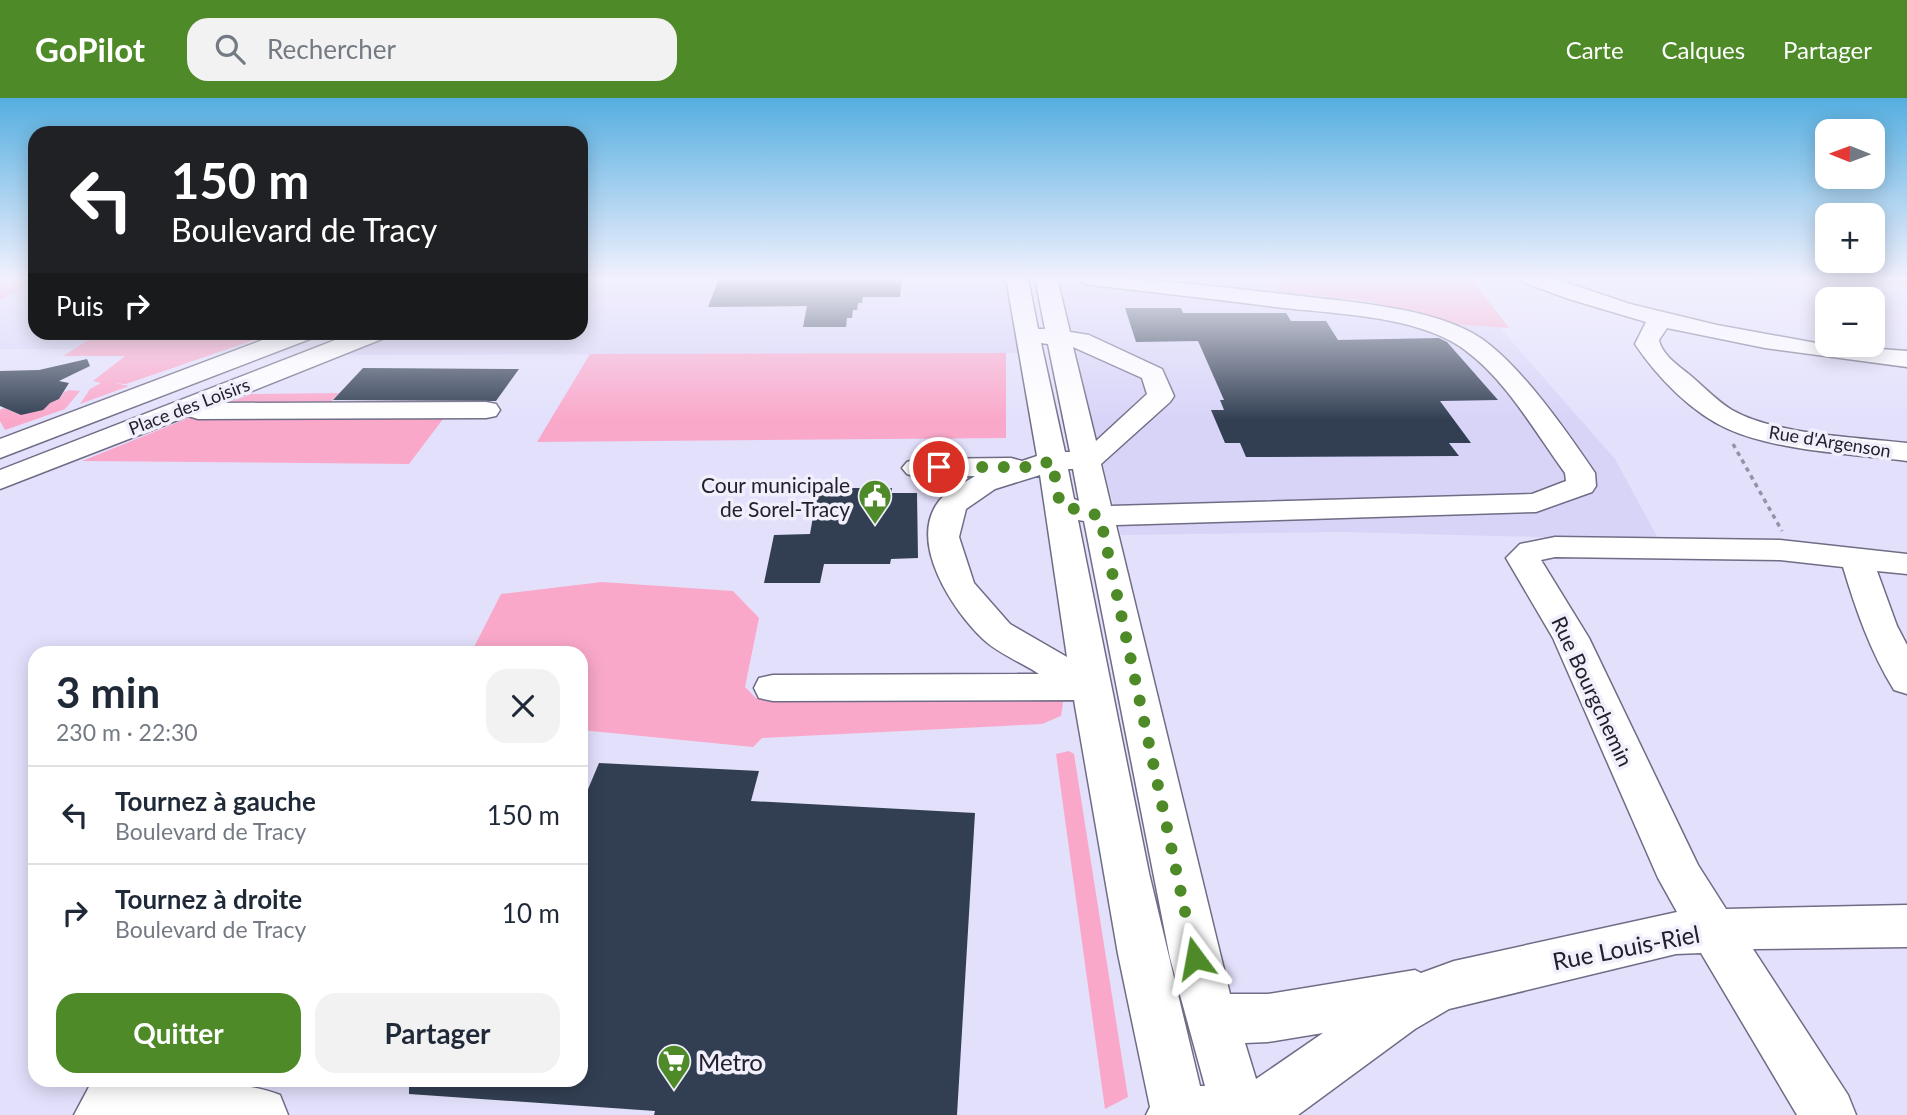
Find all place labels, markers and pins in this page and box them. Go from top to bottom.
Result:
pin [909,437,969,497]
place label: Cour municipale de Sorel-Tracy [701,472,850,521]
public building icon: Cour municipale de Sorel-Tracy [856,477,894,526]
supermarket icon: Metro [655,1042,693,1091]
place label: Metro [698,1047,763,1076]

